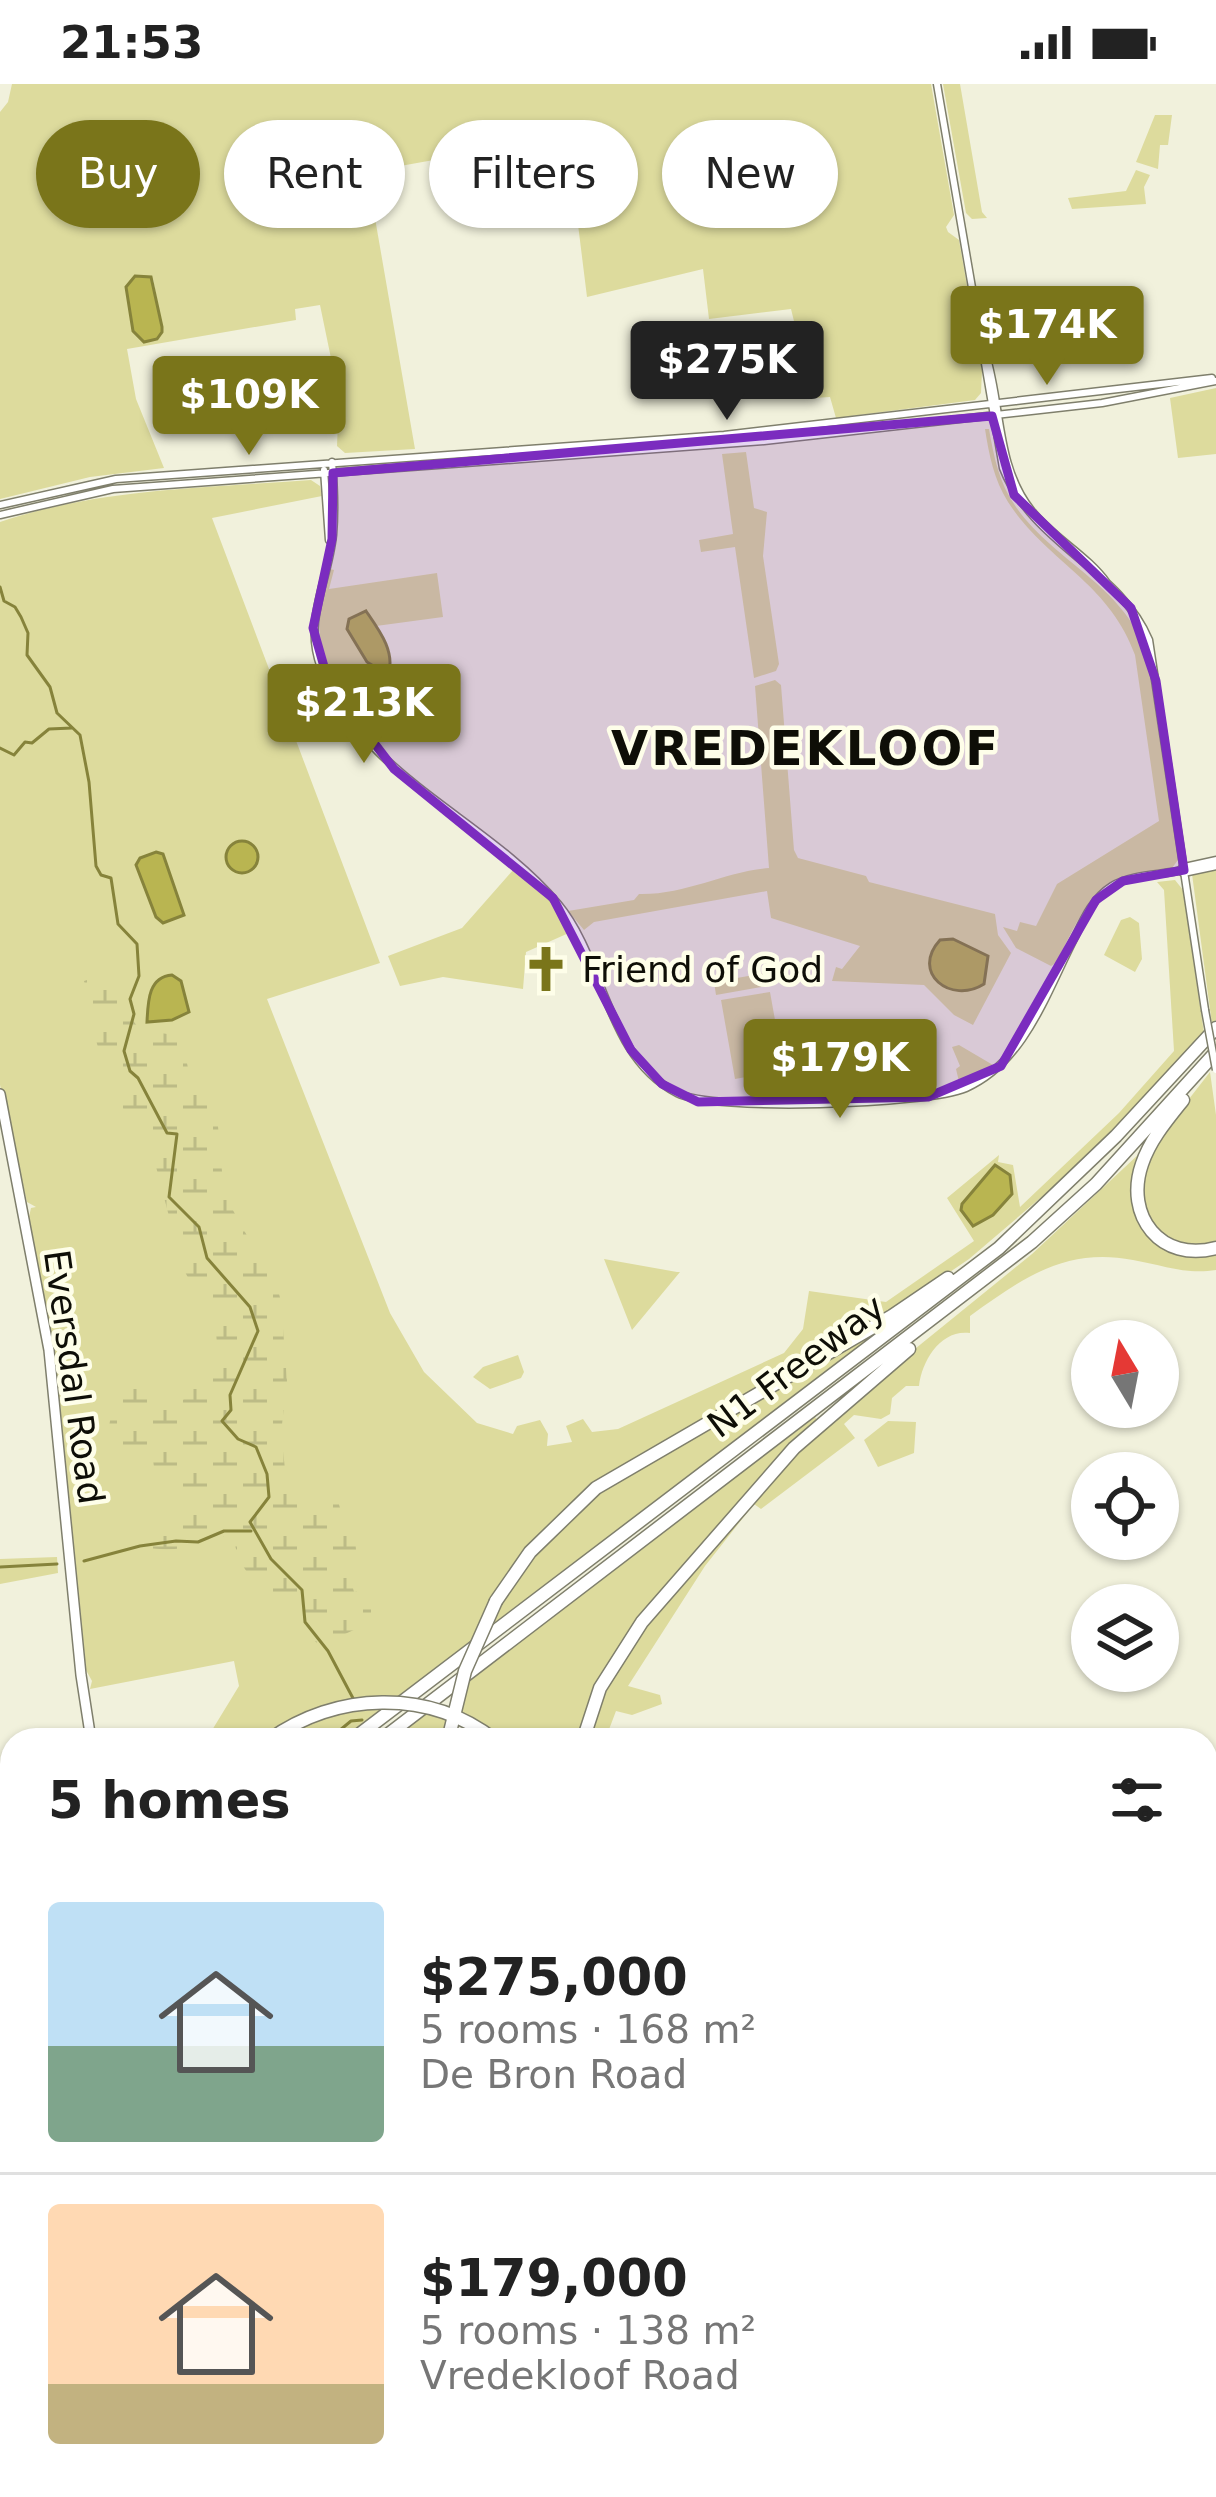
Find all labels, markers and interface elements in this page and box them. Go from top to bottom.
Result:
text: 21:53 [60,16,203,69]
chip: Buy [36,120,200,228]
chip: Rent [224,120,405,228]
chip: Filters [429,120,638,228]
chip: New [662,120,838,228]
pin: $174K [963,286,1131,388]
text: $174K [978,302,1116,347]
pin: $275K [643,321,811,423]
text: $275K [658,337,796,382]
pin: $109K [165,356,333,458]
text: $109K [180,372,318,417]
pin: $213K [280,664,448,766]
text: $213K [295,680,433,725]
district label: VREDEKLOOF [611,720,1001,776]
church icon: Friend of God [521,944,571,994]
place label: Friend of God [582,949,823,990]
pin: $179K [756,1019,924,1121]
text: $179K [771,1035,909,1080]
street label: Eversdal Road [36,1247,112,1507]
street label: N1 Freeway [700,1286,892,1446]
north arrow [1071,1320,1179,1428]
map controls [1071,1320,1179,1692]
button: locate [1071,1452,1179,1560]
button: layers [1071,1584,1179,1692]
icon: filters [1104,1767,1170,1833]
text: 5 homes [48,1771,291,1830]
text: $275,000 [420,1948,688,2007]
icon: home [144,1950,288,2094]
text: 5 rooms · 168 m² [420,2007,756,2052]
text: De Bron Road [420,2052,687,2097]
text: $179,000 [420,2249,688,2308]
icon: home [144,2252,288,2396]
text: 5 rooms · 138 m² [420,2308,756,2353]
text: Vredekloof Road [420,2353,740,2398]

